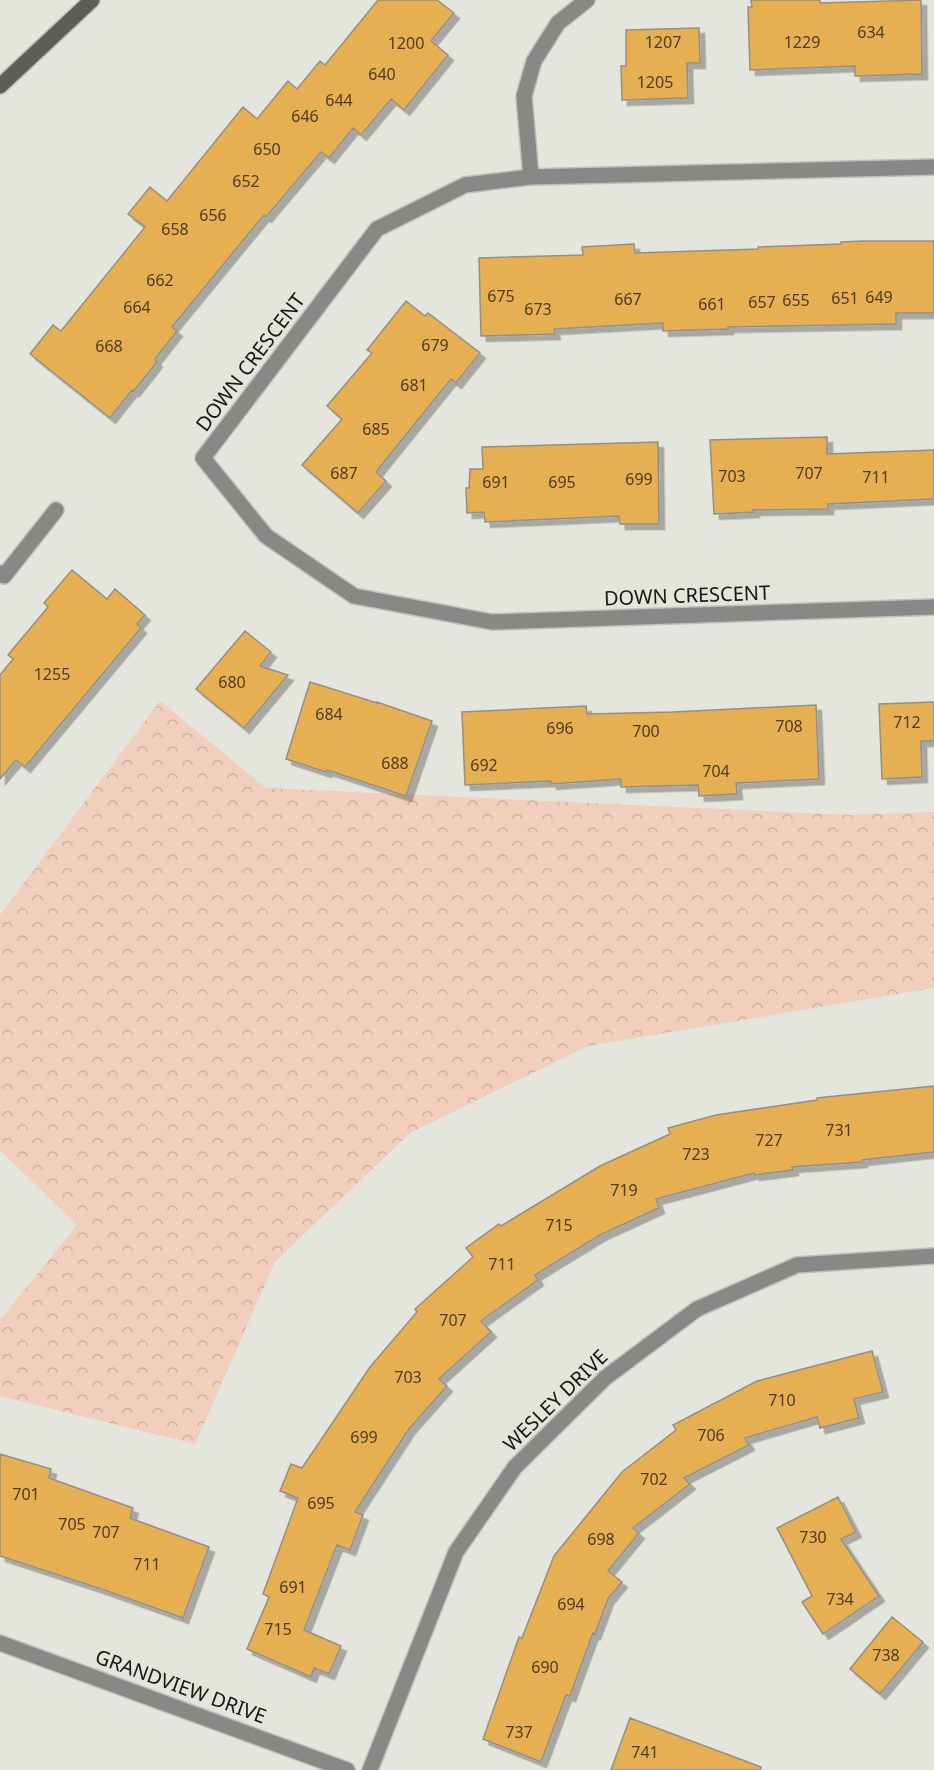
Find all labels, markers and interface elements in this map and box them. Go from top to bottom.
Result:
house number: 634 [857,21,885,43]
house number: 1207 [645,31,681,53]
house number: 1229 [784,31,820,53]
house number: 1200 [388,32,424,54]
house number: 640 [368,63,396,85]
house number: 1205 [637,71,673,93]
house number: 644 [325,89,353,111]
house number: 646 [291,105,319,127]
house number: 650 [253,138,281,160]
house number: 652 [232,170,260,192]
house number: 656 [199,204,227,226]
house number: 658 [161,218,189,240]
house number: 662 [146,269,174,291]
house number: 675 [487,285,515,307]
house number: 649 [865,286,893,308]
street label: DOWN CRESCENT [189,287,311,437]
house number: 651 [831,287,859,309]
house number: 667 [614,288,642,310]
house number: 655 [782,289,810,311]
house number: 657 [748,291,776,313]
house number: 661 [698,293,726,315]
house number: 664 [123,296,151,318]
house number: 673 [524,298,552,320]
house number: 679 [421,334,449,356]
house number: 668 [95,335,123,357]
house number: 681 [400,374,428,396]
house number: 685 [362,418,390,440]
house number: 687 [330,462,358,484]
house number: 707 [795,462,823,484]
house number: 703 [718,465,746,487]
house number: 711 [862,466,890,488]
house number: 699 [625,468,653,490]
house number: 691 [482,471,510,493]
house number: 695 [548,471,576,493]
street label: DOWN CRESCENT [603,579,771,611]
house number: 1255 [34,663,70,685]
house number: 680 [218,671,246,693]
house number: 684 [315,703,343,725]
house number: 712 [893,711,921,733]
house number: 708 [775,715,803,737]
house number: 696 [546,717,574,739]
house number: 700 [632,720,660,742]
house number: 688 [381,752,409,774]
house number: 692 [470,754,498,776]
house number: 704 [702,760,730,782]
house number: 731 [825,1119,853,1141]
house number: 727 [755,1129,783,1151]
house number: 723 [682,1143,710,1165]
house number: 719 [610,1179,638,1201]
house number: 715 [545,1214,573,1236]
house number: 711 [488,1253,516,1275]
house number: 707 [439,1309,467,1331]
street label: WESLEY DRIVE [497,1343,613,1457]
house number: 703 [394,1366,422,1388]
house number: 710 [768,1389,796,1411]
house number: 706 [697,1424,725,1446]
house number: 699 [350,1426,378,1448]
house number: 702 [640,1468,668,1490]
house number: 701 [12,1483,40,1505]
house number: 695 [307,1492,335,1514]
house number: 705 [58,1513,86,1535]
house number: 707 [92,1521,120,1543]
house number: 730 [799,1526,827,1548]
house number: 698 [587,1528,615,1550]
house number: 711 [133,1553,161,1575]
house number: 691 [279,1576,307,1598]
house number: 734 [826,1588,854,1610]
house number: 694 [557,1593,585,1615]
house number: 715 [264,1618,292,1640]
street label: GRANDVIEW DRIVE [92,1643,270,1729]
house number: 738 [872,1644,900,1666]
house number: 690 [531,1656,559,1678]
house number: 737 [505,1721,533,1743]
house number: 741 [631,1741,659,1763]

